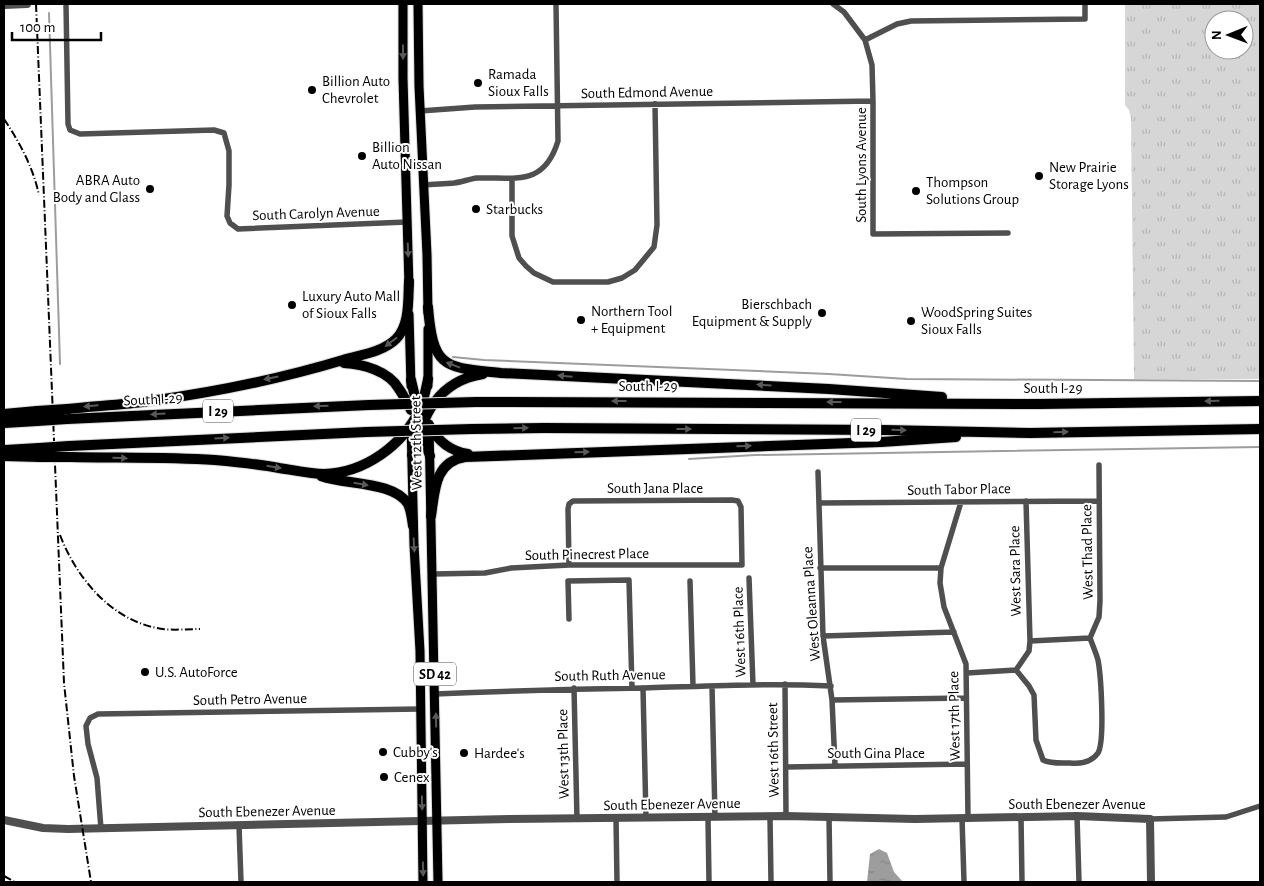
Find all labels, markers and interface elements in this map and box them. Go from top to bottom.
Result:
scale bar [12,10,101,42]
north arrow [1204,10,1254,60]
text: 100 m [20,20,55,35]
text: N [1210,30,1224,40]
one-way arrow [399,45,407,61]
place label: Ramada Sioux Falls [488,67,549,99]
place label: Billion Auto Chevrolet [322,74,390,106]
marker: Ramada Sioux Falls [472,77,484,89]
marker: Billion Auto Chevrolet [306,84,318,96]
street label: South Edmond Avenue [581,84,713,101]
street label: South Lyons Avenue [854,107,869,223]
place label: Billion Auto Nissan [372,140,442,172]
marker: Billion Auto Nissan [356,150,368,162]
place label: New Prairie Storage Lyons [1049,160,1129,192]
marker: New Prairie Storage Lyons [1033,170,1045,182]
place label: ABRA Auto Body and Glass [53,173,140,205]
place label: Thompson Solutions Group [926,175,1019,207]
marker: ABRA Auto Body and Glass [144,183,156,195]
marker: Thompson Solutions Group [910,185,922,197]
place label: Starbucks [486,202,543,217]
marker: Starbucks [470,203,482,215]
street label: South Carolyn Avenue [252,204,380,223]
one-way arrow [404,242,412,258]
place label: Luxury Auto Mall of Sioux Falls [302,289,400,321]
place label: Bierschbach Equipment & Supply [692,297,813,329]
marker: Luxury Auto Mall of Sioux Falls [286,299,298,311]
place label: Northern Tool + Equipment [591,304,672,336]
place label: WoodSpring Suites Sioux Falls [921,305,1032,337]
marker: Bierschbach Equipment & Supply [816,307,828,319]
marker: Northern Tool + Equipment [575,314,587,326]
marker: WoodSpring Suites Sioux Falls [905,315,917,327]
one-way arrow [384,337,398,347]
one-way arrow [445,361,460,369]
one-way arrow [557,372,573,380]
one-way arrow [263,374,278,382]
street label: South I-29 [619,379,677,394]
one-way arrow [756,381,772,389]
street label: South I-29 [1024,381,1082,396]
street label: South I-29 [123,390,183,409]
street label: West 12th Street [408,395,425,491]
one-way arrow [610,397,626,405]
one-way arrow [1203,397,1219,405]
one-way arrow [825,398,841,406]
road number: I 29 [203,400,233,422]
one-way arrow [83,403,99,411]
one-way arrow [312,403,328,411]
one-way arrow [150,411,166,419]
road number: I 29 [851,418,881,442]
one-way arrow [513,424,529,432]
one-way arrow [676,425,692,433]
one-way arrow [891,426,907,434]
one-way arrow [1053,428,1069,436]
one-way arrow [215,434,231,442]
one-way arrow [736,442,752,450]
one-way arrow [574,448,590,456]
one-way arrow [112,454,128,462]
one-way arrow [266,463,282,471]
one-way arrow [353,481,369,489]
street label: South Jana Place [607,481,703,496]
street label: South Tabor Place [907,481,1011,498]
street label: West Thad Place [1079,504,1096,600]
street label: West Sara Place [1007,525,1024,617]
one-way arrow [410,538,418,554]
street label: South Pinecrest Place [525,546,649,563]
street label: West Oleanna Place [800,546,823,662]
street label: West 16th Place [730,586,749,678]
road number: SD 42 [414,662,456,686]
place label: U.S. AutoForce [155,665,238,680]
marker: U.S. AutoForce [139,666,151,678]
street label: South Ruth Avenue [554,667,666,684]
street label: West 17th Place [946,671,963,761]
street label: South Petro Avenue [193,691,307,708]
street label: West 16th Street [765,702,782,798]
street label: West 13th Place [555,709,572,799]
one-way arrow [431,712,439,728]
place label: Cubby's [393,745,438,760]
marker: Cubby's [377,746,389,758]
place label: Hardee's [474,746,525,761]
street label: South Gina Place [827,746,925,761]
marker: Hardee's [458,747,470,759]
place label: Cenex [394,770,430,785]
marker: Cenex [378,771,390,783]
one-way arrow [418,795,426,811]
street label: South Ebenezer Avenue [603,796,741,813]
street label: South Ebenezer Avenue [1008,797,1146,812]
street label: South Ebenezer Avenue [198,803,336,820]
one-way arrow [419,862,427,878]

